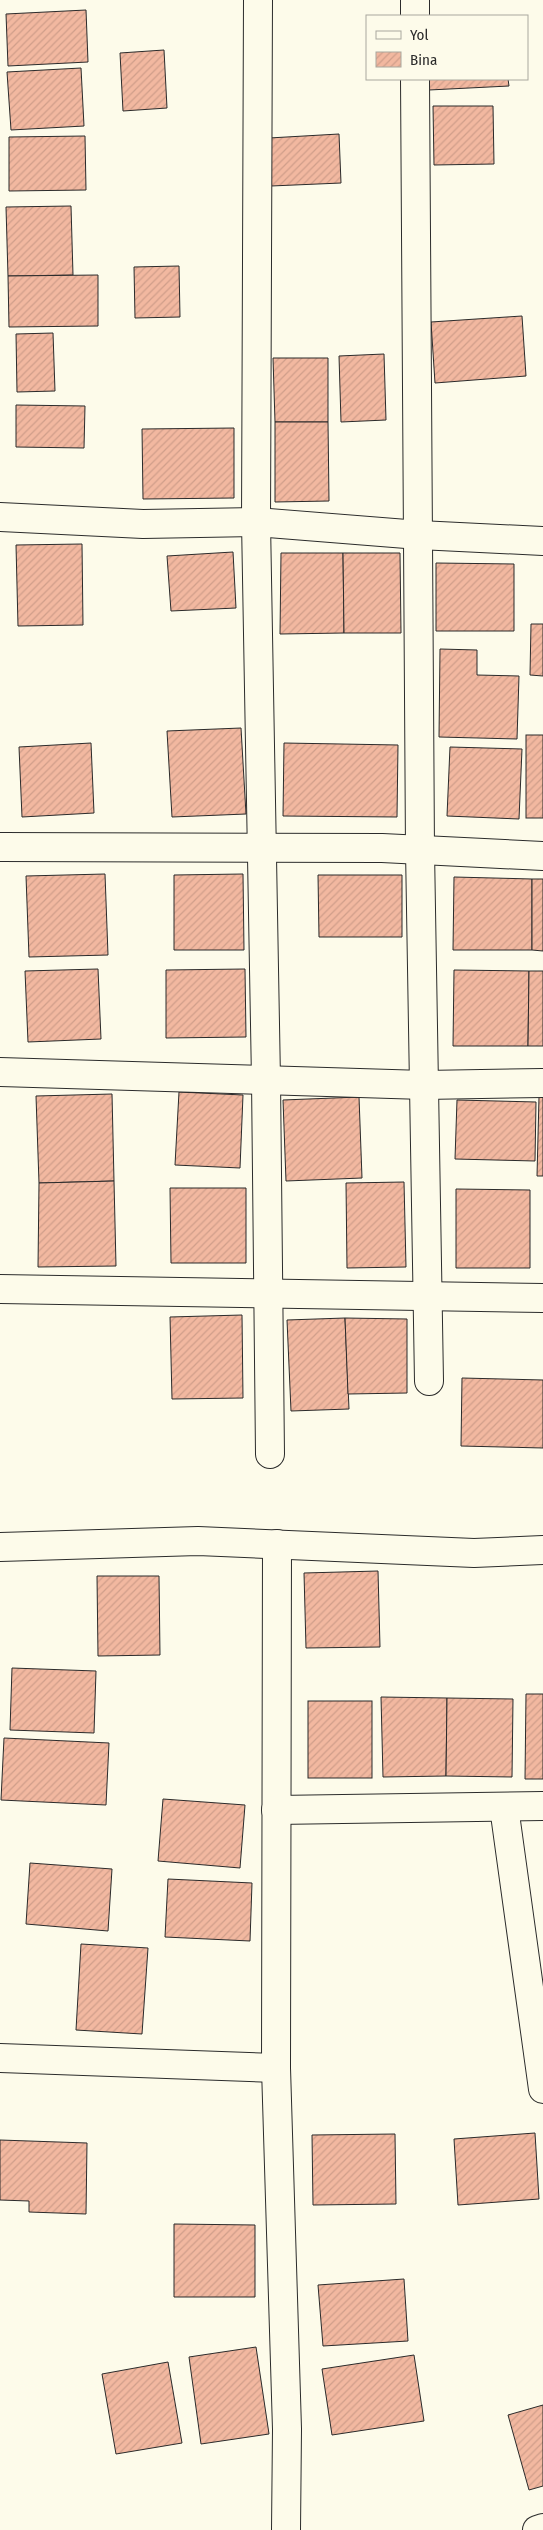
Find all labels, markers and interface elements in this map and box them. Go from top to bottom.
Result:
legend [366,15,528,80]
text: Yol [410,26,428,44]
text: Bina [410,51,437,69]

